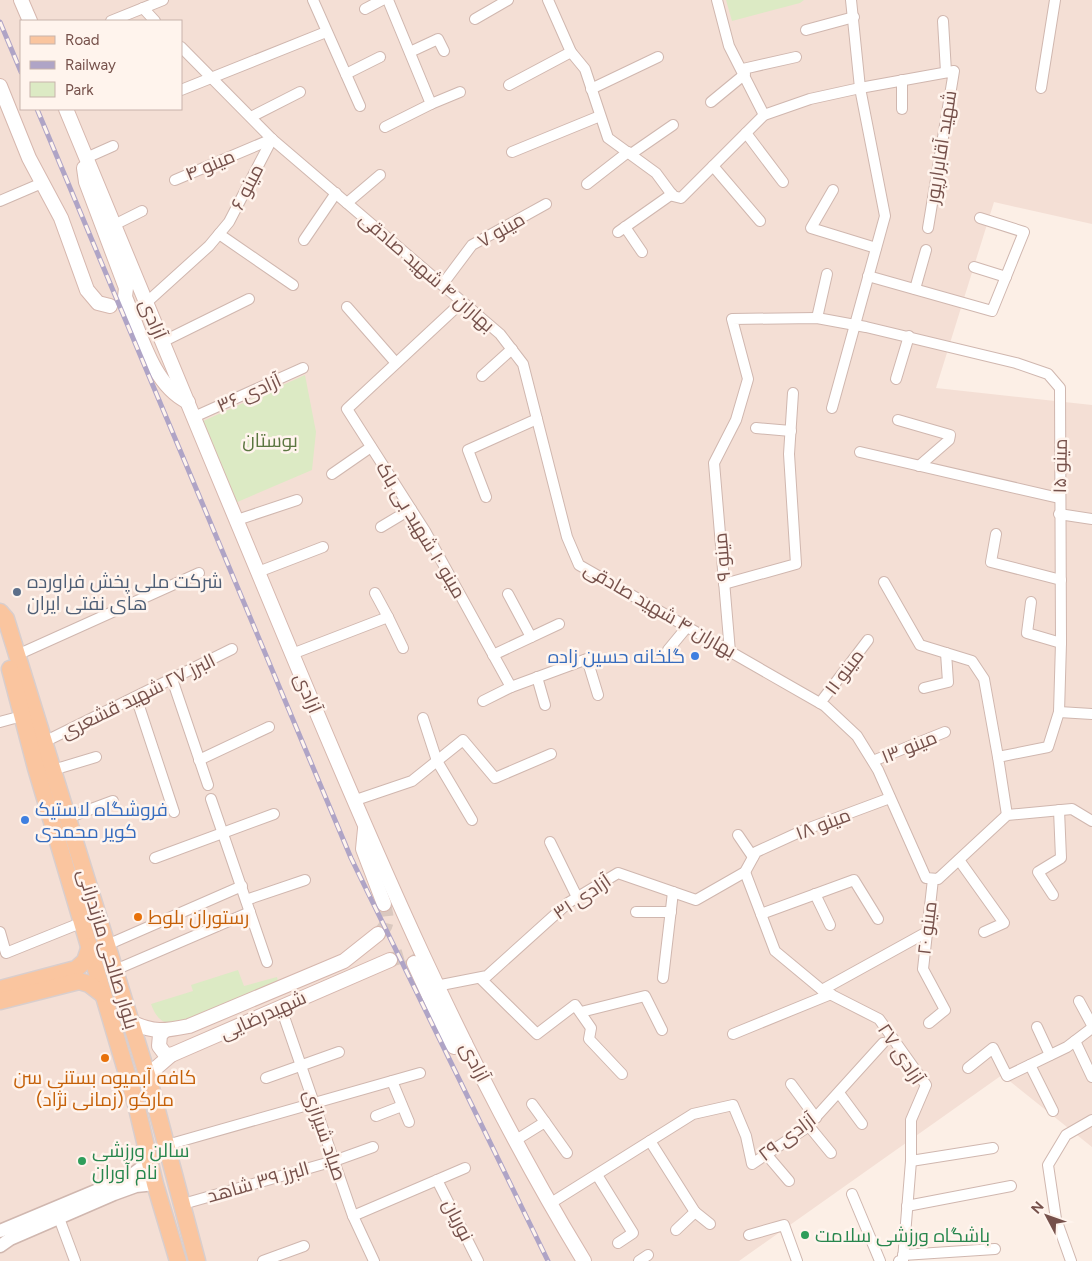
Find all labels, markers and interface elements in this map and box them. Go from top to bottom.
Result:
legend [20,20,182,110]
text: Road [65,31,100,49]
text: Railway [65,56,116,74]
text: Park [65,81,94,99]
street label: شهید آقابرارپور [921,89,962,206]
street label: مینو ۴ [182,144,238,186]
street label: مینو ۶ [226,160,268,214]
street label: بهاران ۴ شهید صادقی [355,207,499,337]
street label: مینو ۷ [473,207,529,253]
street label: آزادی [134,295,172,343]
street label: آزادی ۳۶ [213,369,285,417]
park label: بوستان [242,429,298,452]
street label: مینو ۱۵ [1048,438,1072,494]
street label: مینو ۱۰ شهید بی باک [371,458,471,602]
street label: مینو ۹ [708,532,736,582]
street label: بهاران ۴ شهید صادقی [580,557,740,663]
place label: شرکت ملی پخش فراورده های نفتی ایران [27,570,223,615]
marker: شرکت ملی پخش فراورده های نفتی ایران [11,586,23,598]
place label: گلخانه حسین زاده [548,645,685,668]
street label: مینو ۱۱ [820,645,868,699]
street label: البرز ۲۷ شهید قشعری [57,649,219,743]
marker: گلخانه حسین زاده [689,650,701,662]
street label: آزادی [289,669,327,717]
street label: مینو ۱۳ [878,726,940,768]
place label: فروشگاه لاستیک کویر محمدی [35,798,168,843]
street label: مینو ۱۸ [792,803,854,845]
marker: فروشگاه لاستیک کویر محمدی [19,814,31,826]
street label: بلوار صالحی مازندرانی [73,866,143,1032]
street label: آزادی ۳۱ [549,869,615,925]
street label: مینو ۲۰ [912,900,942,956]
place label: رستوران بلوط [148,906,249,929]
marker: رستوران بلوط [132,911,144,923]
street label: شهیدرضایی [216,986,310,1044]
street label: آزادی ۲۷ [873,1019,929,1089]
street label: آزادی [455,1038,495,1086]
marker: کافه آبمیوه بستنی سن مارکو (زمانی نژاد) [99,1052,111,1064]
place label: کافه آبمیوه بستنی سن مارکو (زمانی نژاد) [14,1066,196,1111]
street label: صیاد شیرازی [299,1086,351,1184]
street label: آزادی ۲۹ [754,1108,820,1166]
place label: سالن ورزشی نام آوران [92,1139,189,1186]
marker: سالن ورزشی نام آوران [76,1155,88,1167]
street label: البرز ۳۹ شاهد [204,1156,312,1208]
north arrow [1022,1191,1072,1241]
street label: نوریان [438,1195,478,1245]
text: N [1028,1198,1048,1217]
place label: باشگاه ورزشی سلامت [815,1224,990,1247]
marker: باشگاه ورزشی سلامت [799,1229,811,1241]

